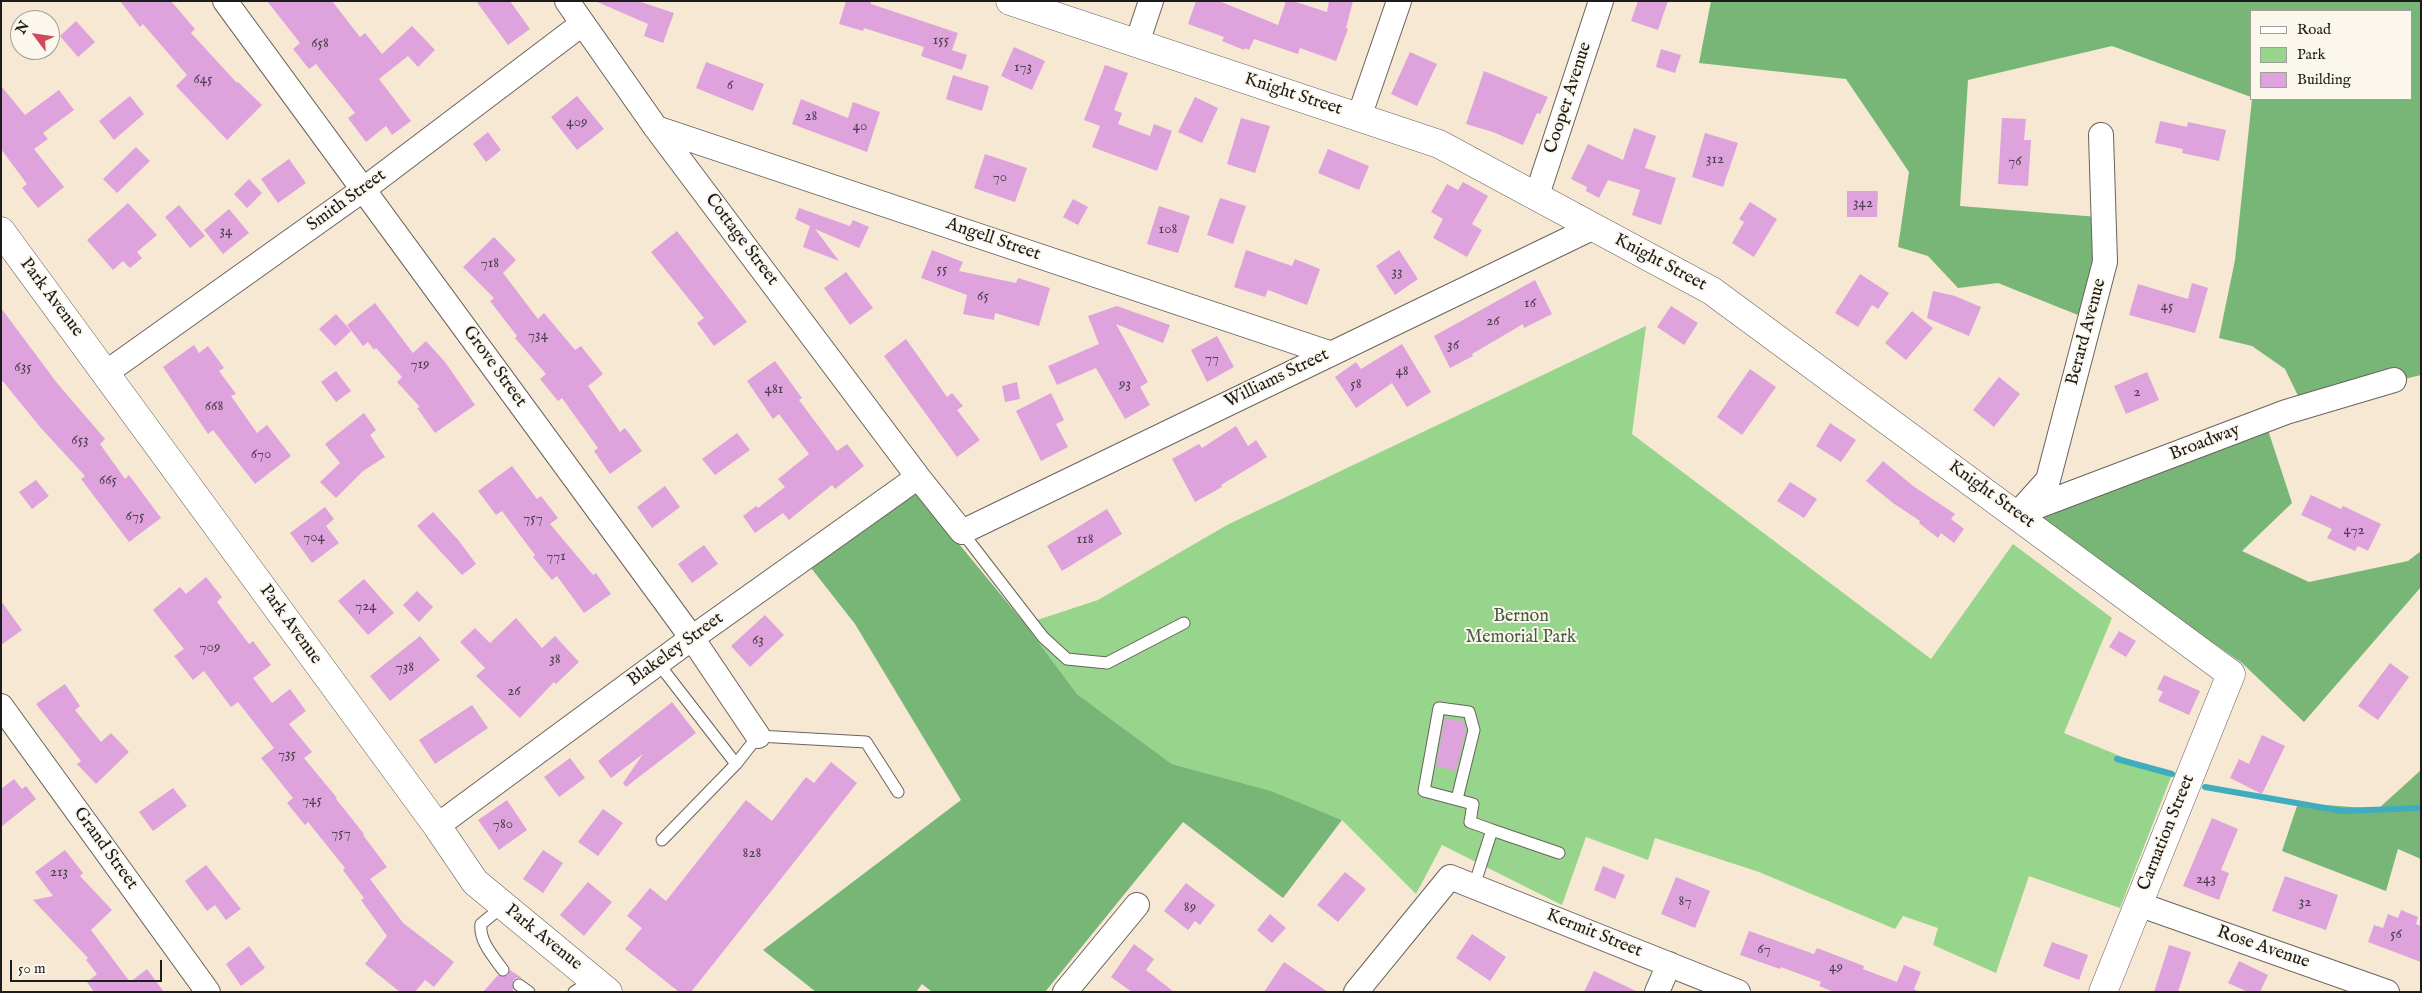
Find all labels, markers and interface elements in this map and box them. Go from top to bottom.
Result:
north arrow [10,10,60,60]
legend [2250,10,2412,100]
text: N [12,18,34,38]
text: Road [2297,20,2331,39]
house number: 155 [933,32,949,50]
house number: 658 [311,35,329,53]
street label: Cooper Avenue [1541,40,1597,156]
text: Park [2297,45,2326,64]
house number: 173 [1014,59,1032,77]
street label: Knight Street [1241,69,1345,121]
text: Building [2297,70,2351,89]
house number: 645 [193,71,213,89]
house number: 6 [727,77,733,95]
house number: 28 [805,108,817,126]
house number: 409 [566,114,588,132]
house number: 40 [853,118,867,136]
house number: 312 [1706,151,1724,169]
house number: 76 [2008,153,2022,171]
street label: Smith Street [303,165,391,237]
house number: 70 [993,169,1007,187]
street label: Cottage Street [699,190,783,290]
house number: 342 [1853,195,1873,213]
street label: Angell Street [943,214,1043,266]
house number: 108 [1159,221,1177,239]
house number: 34 [220,223,232,241]
street label: Knight Street [1610,230,1710,296]
street label: Park Avenue [14,254,88,342]
house number: 718 [481,255,499,273]
house number: 55 [937,261,947,279]
house number: 33 [1391,264,1403,282]
street label: Berard Avenue [2062,276,2112,388]
house number: 65 [977,288,989,306]
house number: 16 [1524,295,1536,313]
house number: 45 [2161,298,2173,316]
house number: 26 [1486,313,1500,331]
street label: Grove Street [457,322,531,412]
house number: 734 [528,327,548,345]
house number: 36 [1447,337,1459,355]
street label: Williams Street [1221,344,1333,414]
house number: 77 [1205,350,1219,368]
house number: 719 [410,356,430,374]
house number: 635 [14,359,32,377]
house number: 48 [1395,363,1409,381]
house number: 93 [1119,376,1131,394]
house number: 58 [1350,376,1362,394]
house number: 481 [765,381,783,399]
house number: 2 [2133,384,2141,402]
house number: 668 [205,398,223,416]
street label: Broadway [2167,420,2243,466]
house number: 653 [71,432,89,450]
house number: 670 [251,446,271,464]
street label: Knight Street [1944,456,2038,534]
house number: 665 [99,472,117,490]
house number: 675 [126,508,144,526]
house number: 757 [523,510,543,528]
house number: 472 [2344,522,2364,540]
house number: 704 [303,529,325,547]
house number: 118 [1076,531,1094,549]
house number: 771 [546,548,566,566]
street label: Park Avenue [254,581,326,669]
house number: 724 [355,598,377,616]
park label: Bernon Memorial Park [1466,606,1576,649]
street label: Blakeley Street [624,608,728,692]
house number: 63 [752,632,764,650]
house number: 709 [200,639,220,657]
house number: 38 [549,651,561,669]
house number: 738 [396,659,414,677]
house number: 26 [507,683,521,701]
house number: 735 [278,746,296,764]
street label: Carnation Street [2134,772,2200,894]
house number: 745 [302,792,322,810]
street label: Grand Street [68,804,142,894]
house number: 780 [493,816,513,834]
house number: 757 [331,825,351,843]
house number: 828 [743,845,761,863]
house number: 213 [50,864,68,882]
house number: 243 [2196,871,2216,889]
house number: 87 [1679,893,1691,911]
house number: 32 [2299,894,2311,912]
house number: 89 [1184,899,1196,917]
street label: Park Avenue [500,900,586,976]
street label: Kermit Street [1543,905,1645,963]
street label: Rose Avenue [2214,922,2312,974]
house number: 56 [2390,926,2402,944]
house number: 67 [1757,941,1771,959]
scale bar [12,950,165,982]
text: 50 m [18,959,46,978]
house number: 49 [1829,959,1843,977]

